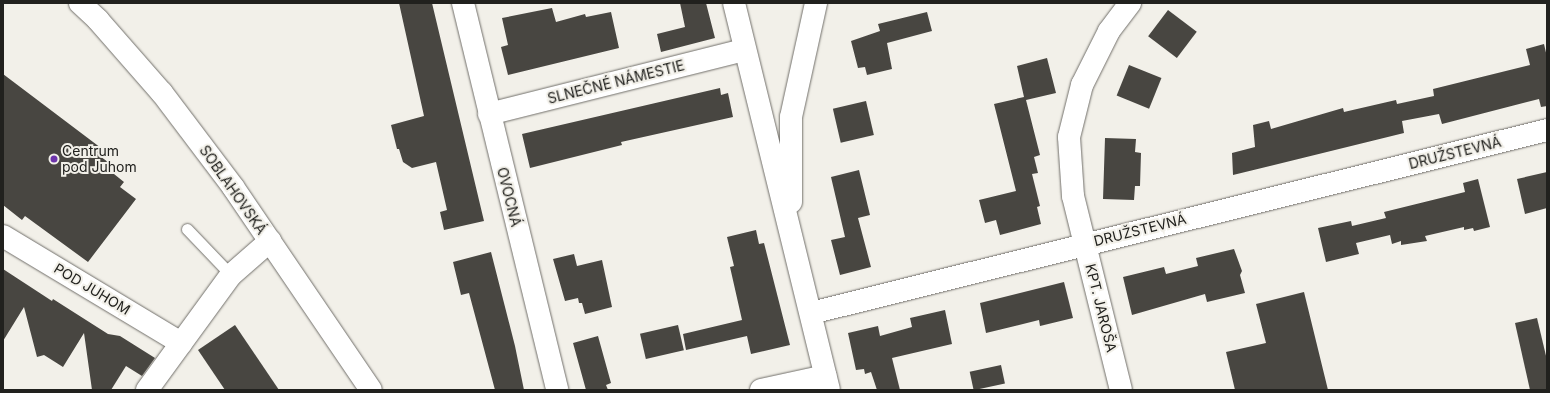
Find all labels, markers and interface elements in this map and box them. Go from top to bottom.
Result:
street label: SLNEČNÉ NÁMESTIE [546,57,686,107]
street label: DRUŽSTEVNÁ [1407,133,1503,173]
street label: SOBLAHOVSKÁ [196,142,270,238]
place label: Centrum pod Juhom [62,143,137,176]
marker: Centrum pod Juhom [49,154,59,164]
street label: OVOCNÁ [494,166,524,228]
street label: DRUŽSTEVNÁ [1092,210,1188,250]
street label: POD JUHOM [51,260,133,318]
street label: KPT. JAROŠA [1082,262,1120,354]

